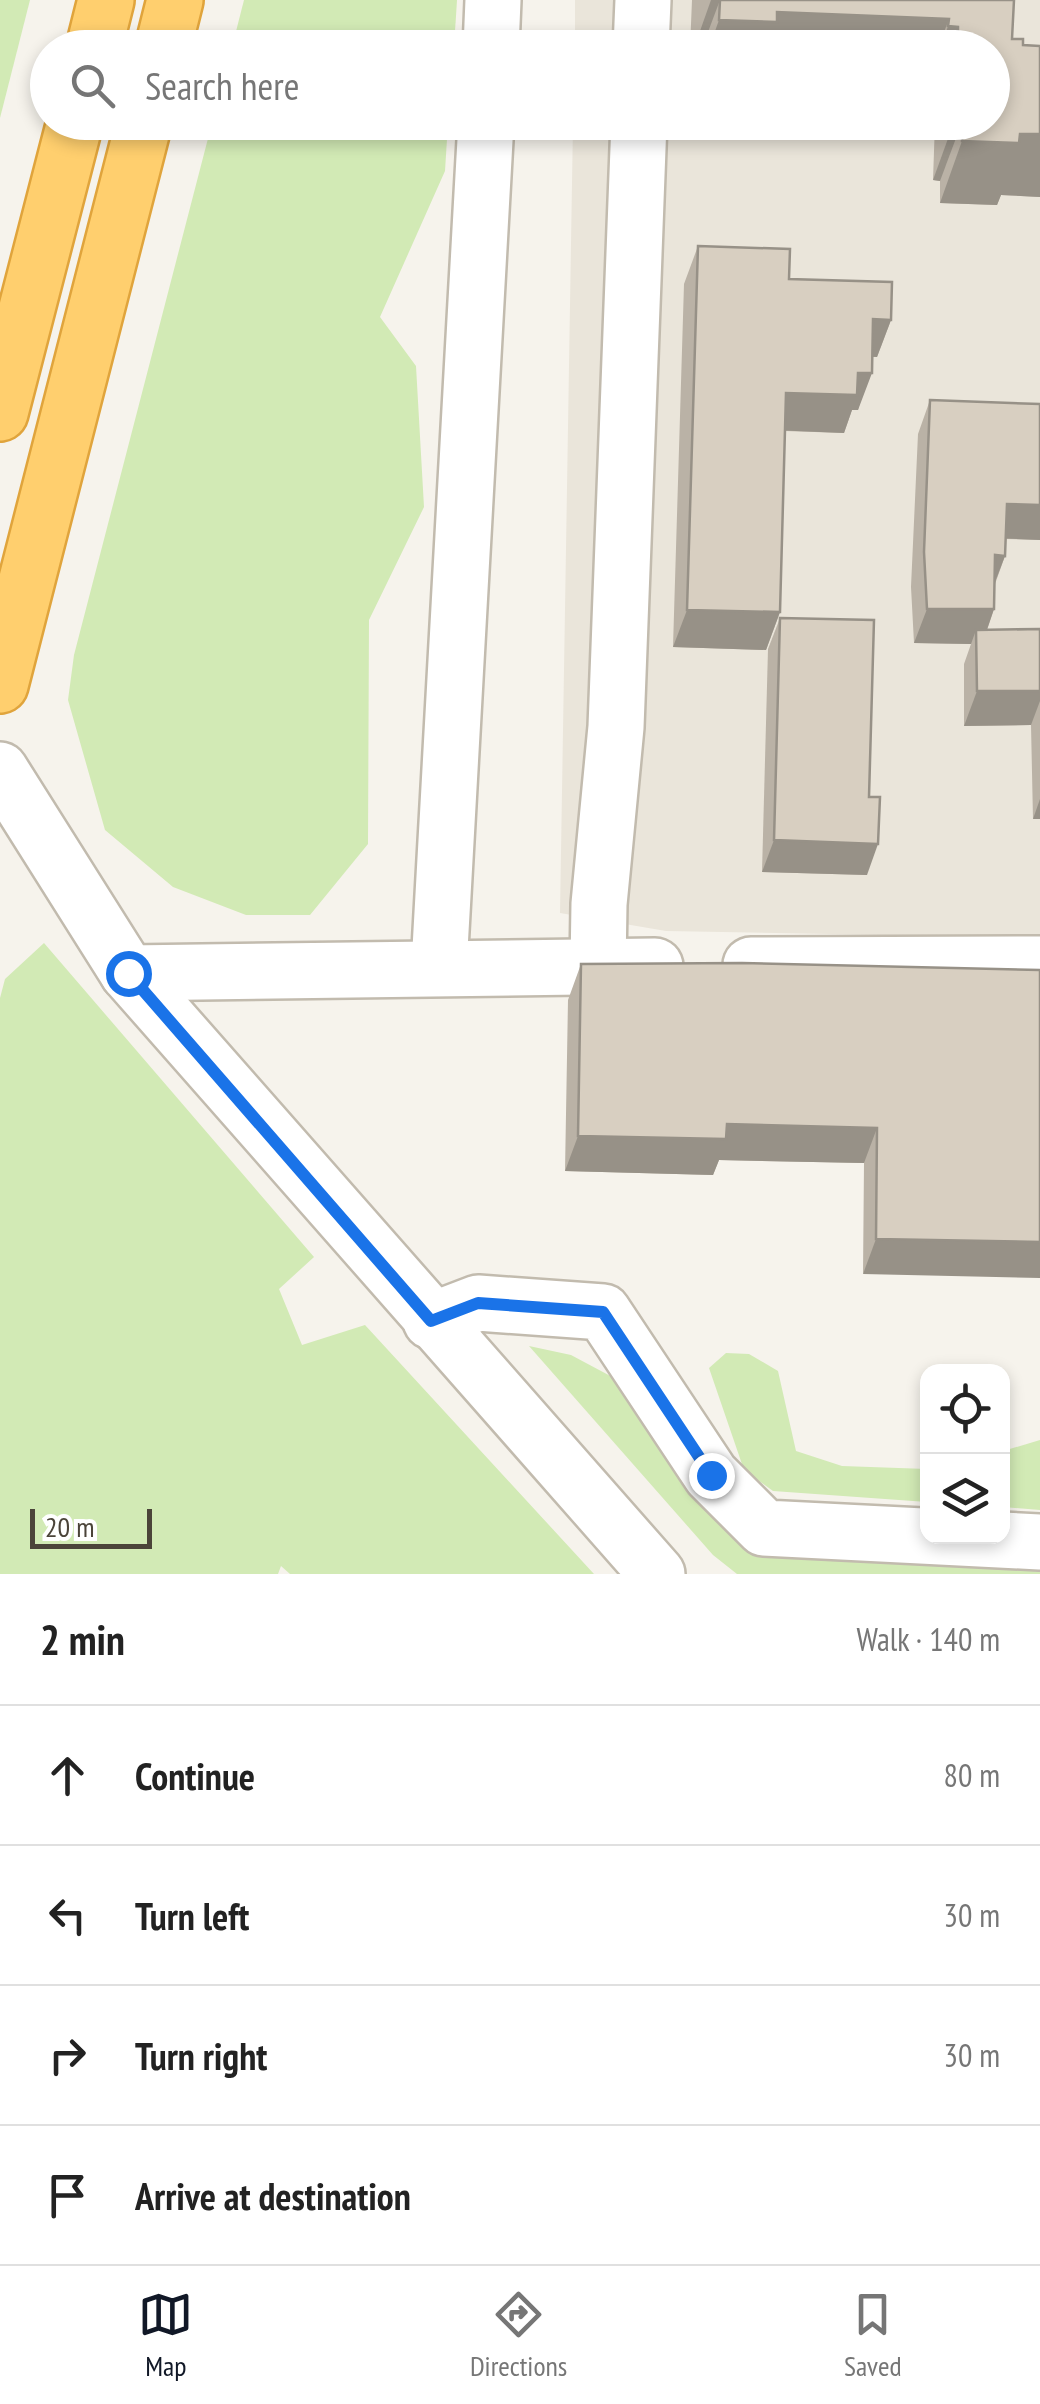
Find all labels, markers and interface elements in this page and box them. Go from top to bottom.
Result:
search box [30,30,1010,140]
icon: search [65,58,120,113]
text: Search here [145,61,299,110]
route start [106,951,152,997]
map controls [920,1364,1010,1544]
button: locate [920,1364,1010,1454]
route end [689,1453,735,1499]
button: layers [920,1454,1010,1544]
scale bar [30,1504,152,1548]
text: 20 m [45,1508,94,1545]
text: 2 min [40,1612,125,1667]
text: Walk · 140 m [856,1618,1000,1660]
icon: ahead [40,1748,95,1803]
text: Continue [135,1751,255,1800]
text: 80 m [944,1754,1000,1796]
icon: left [40,1888,95,1943]
text: Turn left [135,1891,249,1940]
text: 30 m [944,1894,1000,1936]
icon: right [40,2028,95,2083]
text: Turn right [135,2031,267,2080]
text: 30 m [944,2034,1000,2076]
icon: arrive [40,2168,95,2223]
text: Arrive at destination [135,2171,411,2220]
tab: Map [138,2287,193,2384]
tab: Directions [470,2287,567,2384]
tab: Saved [844,2287,902,2384]

